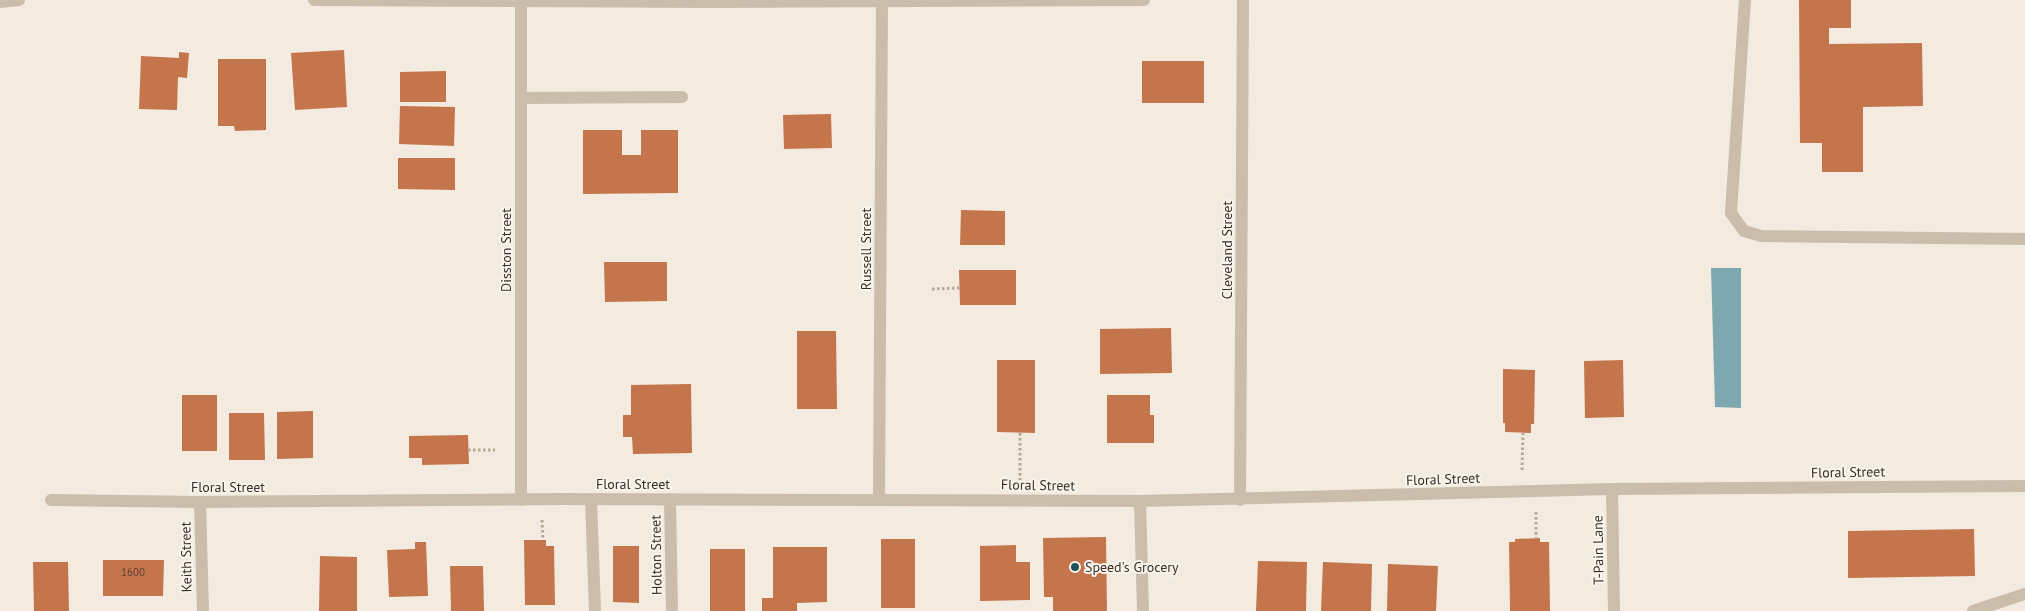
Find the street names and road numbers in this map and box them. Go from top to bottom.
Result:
street label: Cleveland Street [1218,201,1236,299]
street label: Disston Street [497,208,515,292]
street label: Russell Street [857,208,875,290]
street label: Floral Street [1811,462,1885,482]
street label: Floral Street [1406,469,1481,489]
street label: Floral Street [596,475,670,493]
street label: Floral Street [1001,475,1075,495]
street label: Floral Street [191,478,265,496]
street label: Holton Street [646,514,666,595]
street label: T-Pain Lane [1588,515,1608,585]
street label: Keith Street [176,521,196,592]

